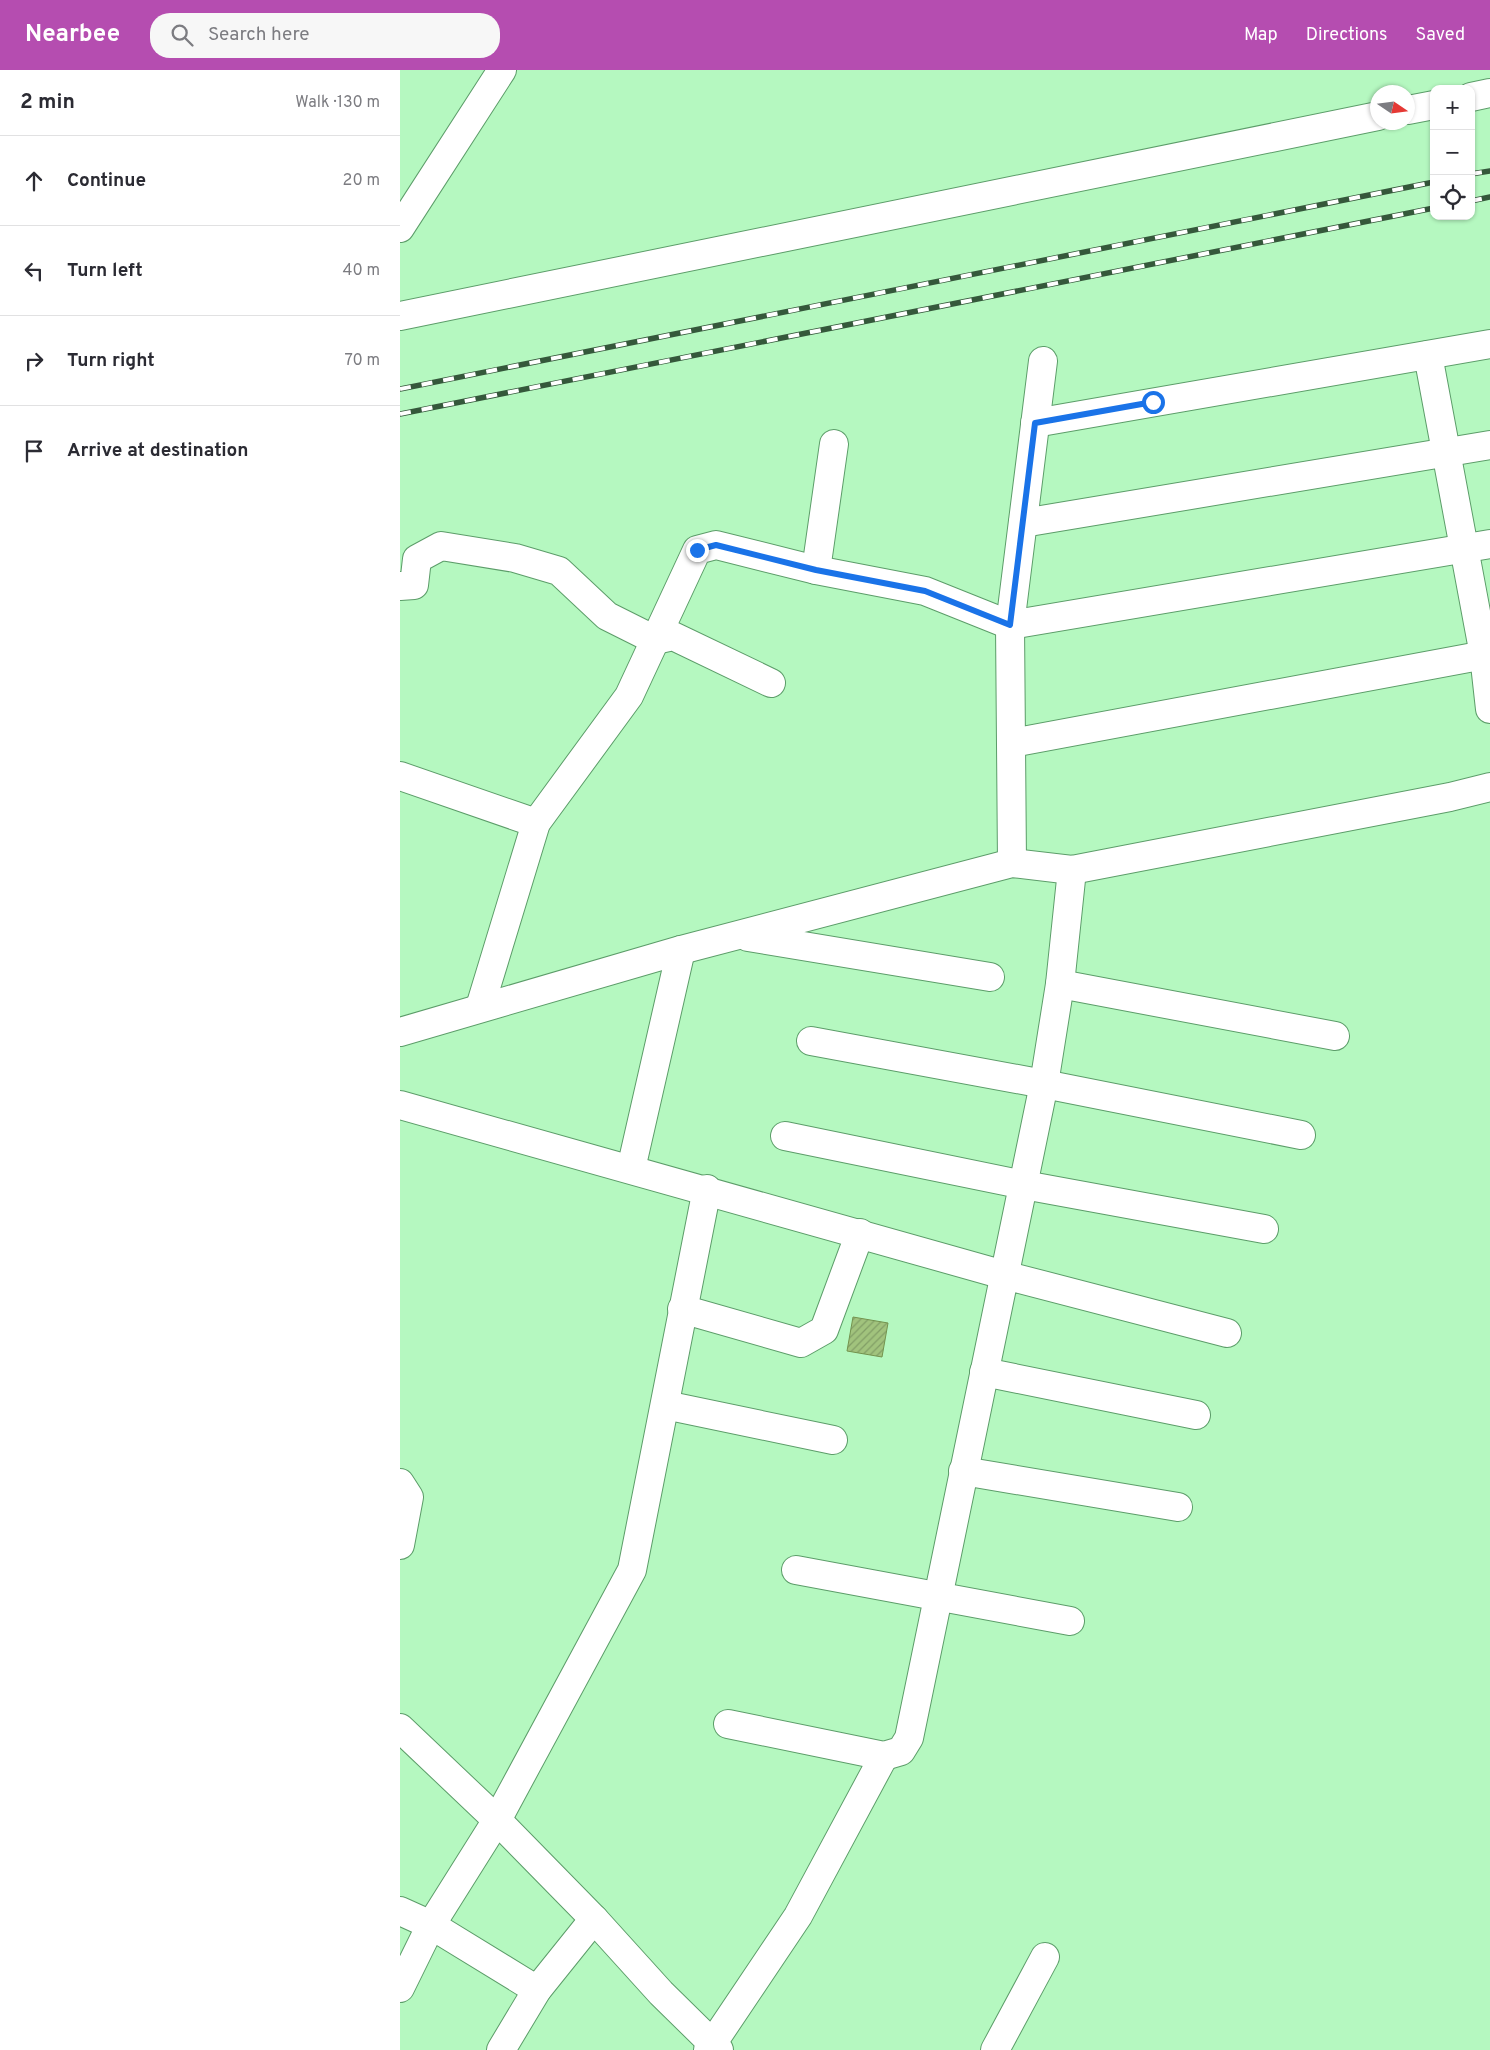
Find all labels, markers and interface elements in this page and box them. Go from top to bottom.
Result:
search box [150,13,500,58]
text: Nearbee [25,20,120,50]
icon: search [168,21,196,49]
text: Search here [208,23,310,47]
text: Map [1244,24,1278,47]
text: Directions [1306,24,1388,47]
text: Saved [1416,24,1465,47]
north arrow [1370,85,1415,130]
map controls [1430,85,1475,220]
button: + [1430,85,1475,130]
text: 2 min [20,89,75,116]
text: Walk · 130 m [295,93,380,113]
button: − [1430,130,1475,175]
icon: ahead [20,167,48,195]
text: Continue [67,169,146,193]
text: 20 m [343,171,380,191]
button: locate [1430,175,1475,220]
icon: left [20,257,48,285]
text: Turn left [67,259,143,283]
text: 40 m [342,261,380,281]
icon: right [20,347,48,375]
text: Turn right [67,349,155,373]
text: 70 m [345,351,380,371]
route start [1142,391,1165,414]
icon: arrive [20,437,48,465]
text: Arrive at destination [67,439,248,463]
route end [686,539,709,562]

